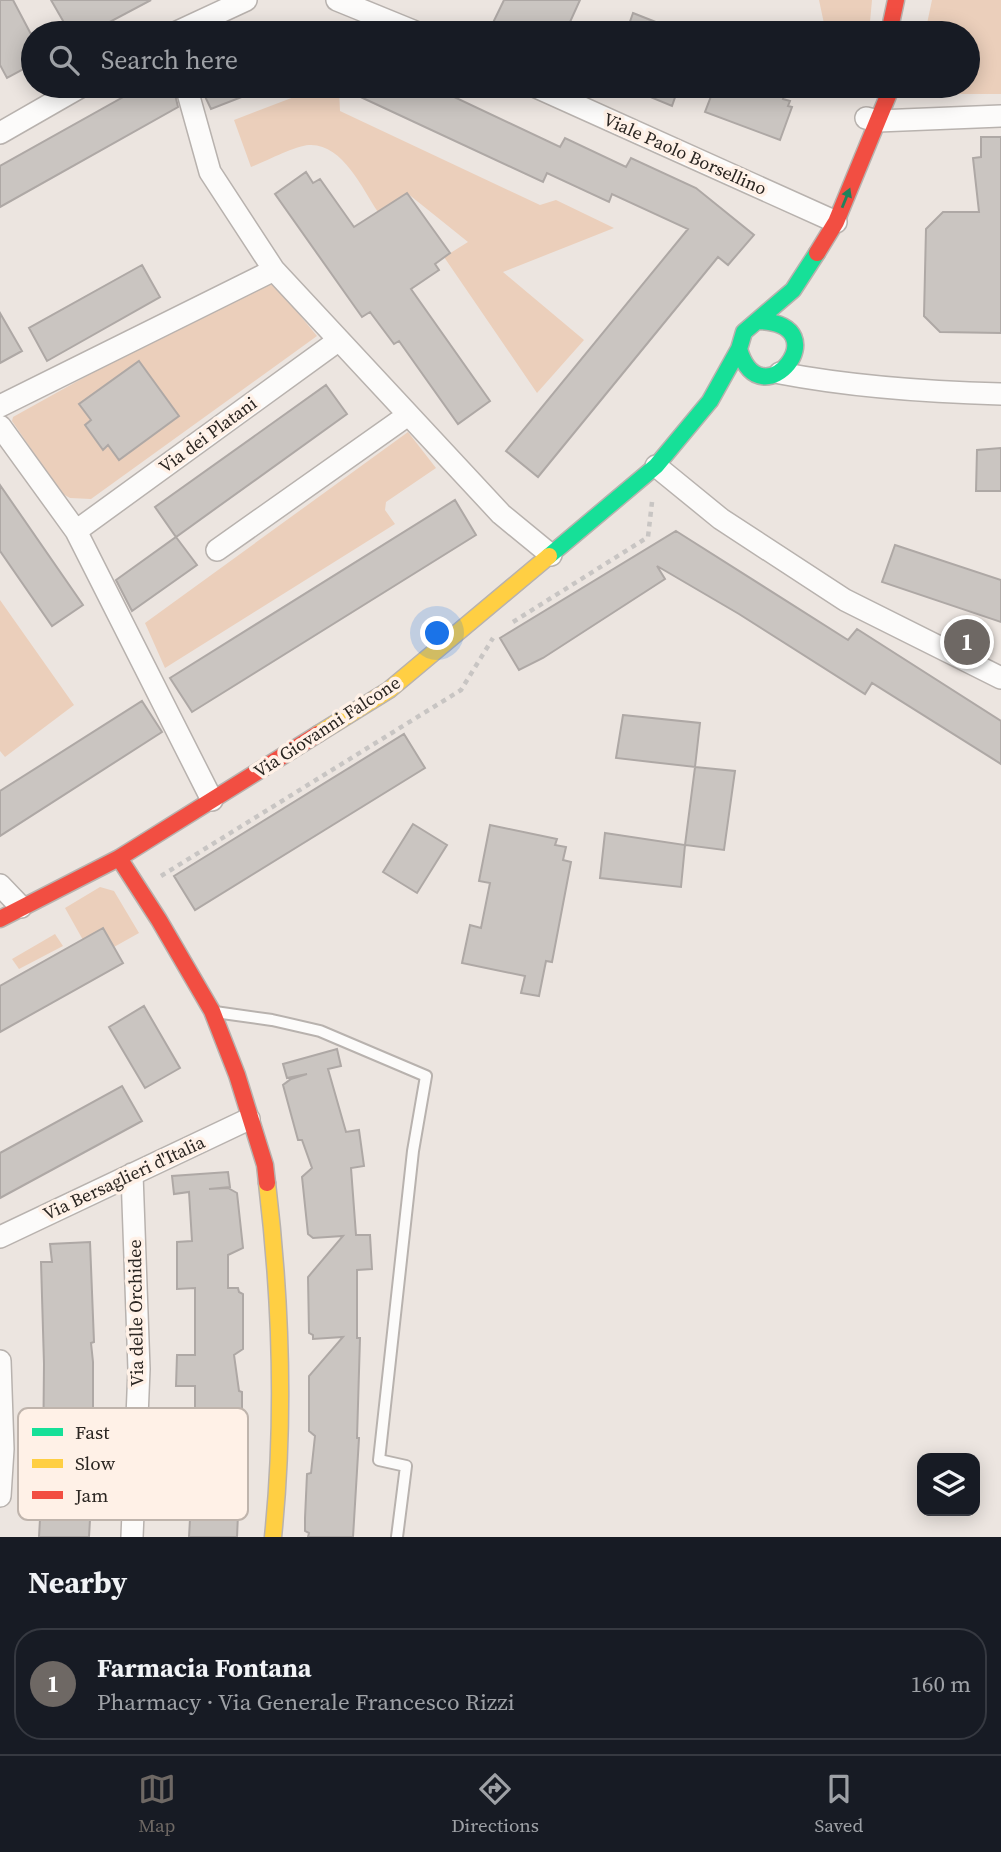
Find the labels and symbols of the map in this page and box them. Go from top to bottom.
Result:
street label: Viale Paolo Borsellino [600,106,771,201]
one-way arrow [841,187,852,208]
street label: Via dei Platani [154,391,262,479]
your location [420,616,454,650]
pin: 1 [944,616,990,668]
street label: Via Giovanni Falcone [249,670,405,783]
street label: Via Bersaglieri d'Italia [39,1129,209,1226]
street label: Via delle Orchidee [122,1239,149,1387]
legend [18,1408,248,1520]
text: Fast [75,1419,110,1445]
text: Slow [75,1450,116,1476]
text: Jam [74,1482,108,1508]

